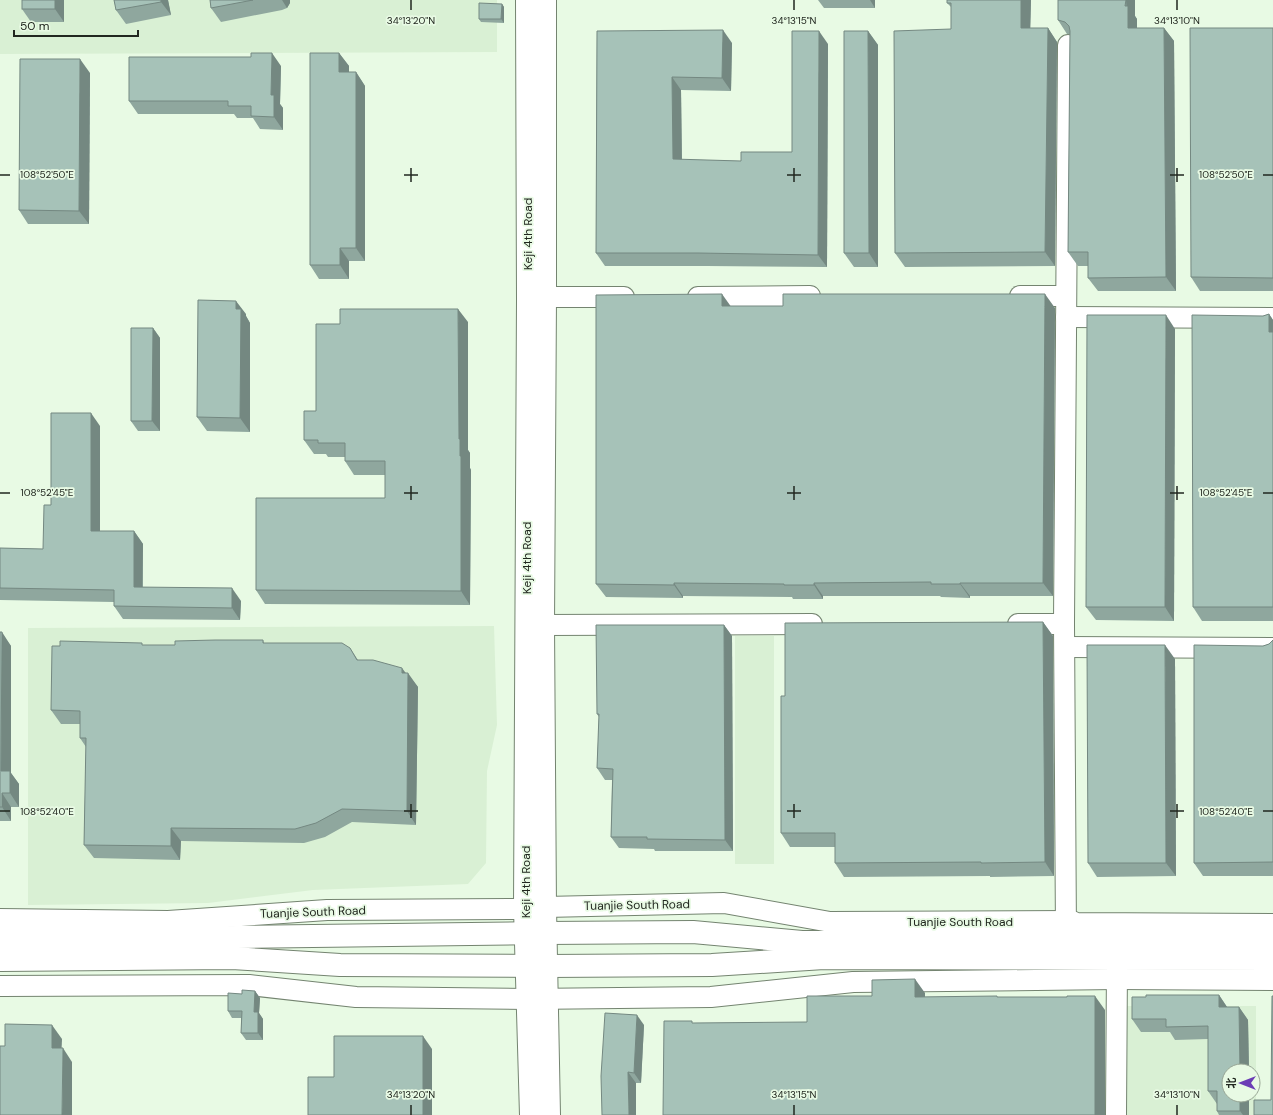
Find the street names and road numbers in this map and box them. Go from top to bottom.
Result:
street label: Keji 4th Road [520,198,536,270]
street label: Keji 4th Road [519,522,535,594]
street label: Keji 4th Road [518,846,534,918]
street label: Tuanjie South Road [584,896,690,914]
street label: Tuanjie South Road [260,902,366,922]
street label: Tuanjie South Road [907,914,1013,930]

